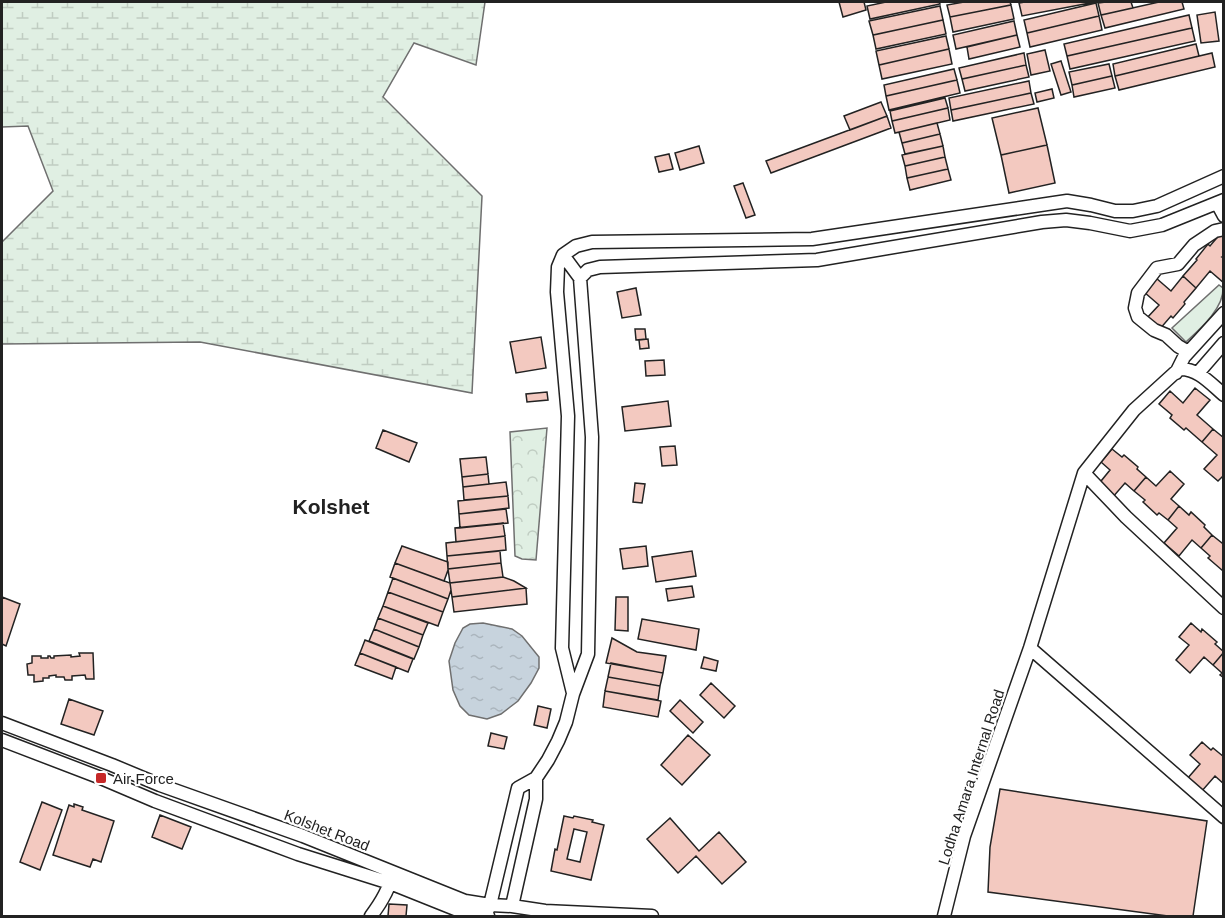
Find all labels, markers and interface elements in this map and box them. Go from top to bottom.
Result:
district label: Kolshet [292,495,370,518]
street label: Lodha Amara Internal Road [935,687,1007,867]
place label: Air Force [113,770,174,787]
marker: Air Force [94,771,108,785]
street label: Kolshet Road [282,806,372,854]

